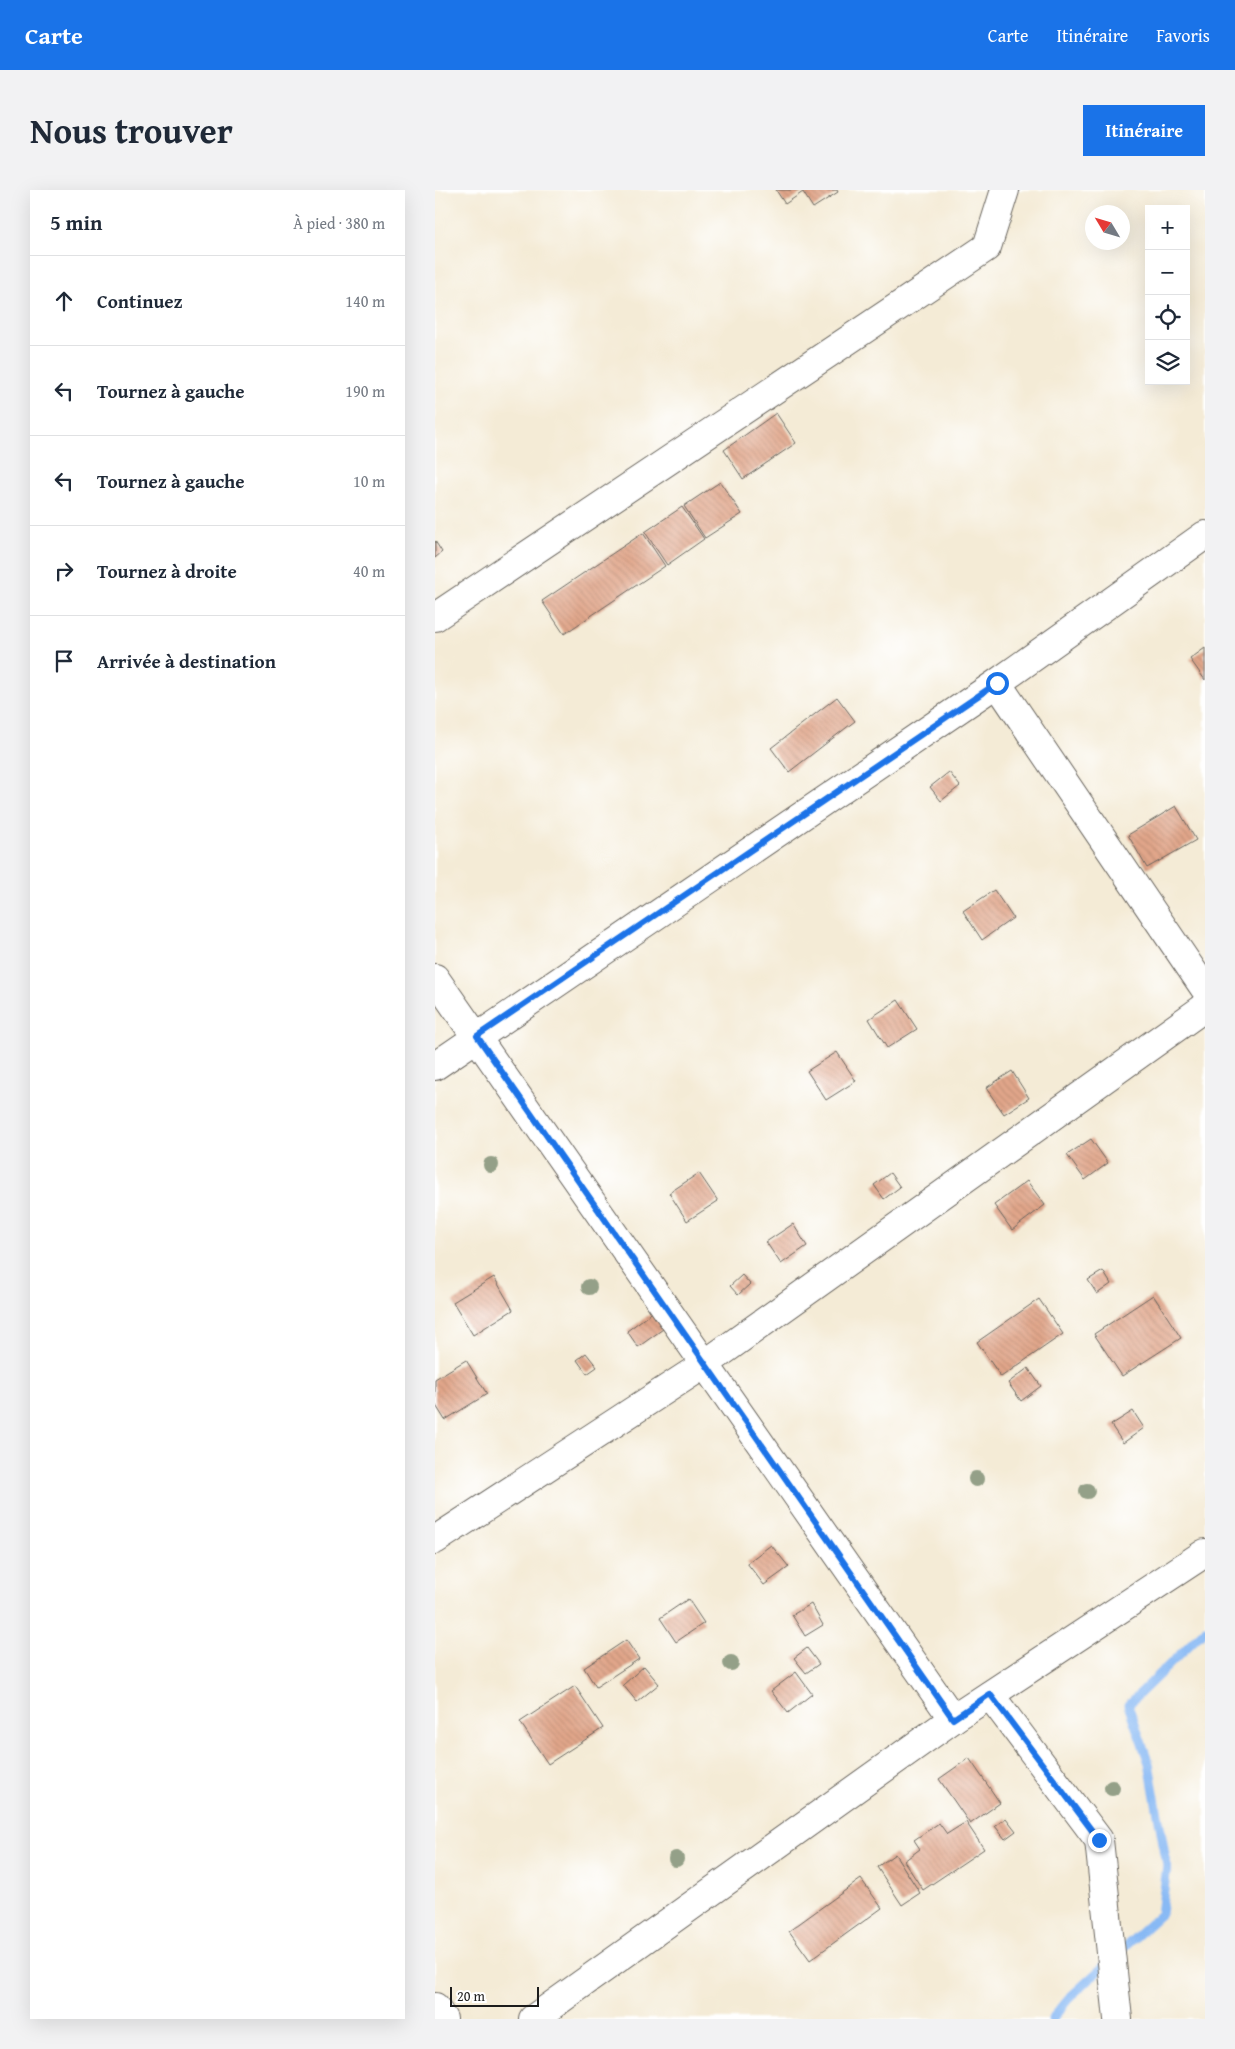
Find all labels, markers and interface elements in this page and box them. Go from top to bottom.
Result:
text: Carte [25,18,83,53]
text: Carte [988,22,1028,49]
text: Itinéraire [1056,22,1128,49]
text: Favoris [1156,22,1210,49]
text: Nous trouver [30,105,233,156]
button: Itinéraire [1083,105,1205,156]
north arrow [1085,205,1130,250]
map controls [1145,205,1190,385]
button: + [1145,205,1190,250]
text: 5 min [50,207,102,238]
text: À pied · 380 m [293,211,385,235]
button: − [1145,250,1190,295]
icon: ahead [50,287,78,315]
text: Continuez [97,287,183,315]
text: 140 m [345,289,385,313]
button: locate [1145,295,1190,340]
button: layers [1145,340,1190,385]
icon: left [50,377,78,405]
text: Tournez à gauche [97,377,245,405]
text: 190 m [345,379,385,403]
icon: left [50,467,78,495]
text: Tournez à gauche [97,467,245,495]
text: 10 m [353,469,385,493]
icon: right [50,557,78,585]
text: Tournez à droite [97,557,237,585]
text: 40 m [353,559,385,583]
icon: arrive [50,647,78,675]
text: Arrivée à destination [97,647,276,675]
route start [986,672,1009,695]
route end [1088,1829,1111,1852]
scale bar [450,1984,539,2007]
text: 20 m [457,1986,485,2006]

